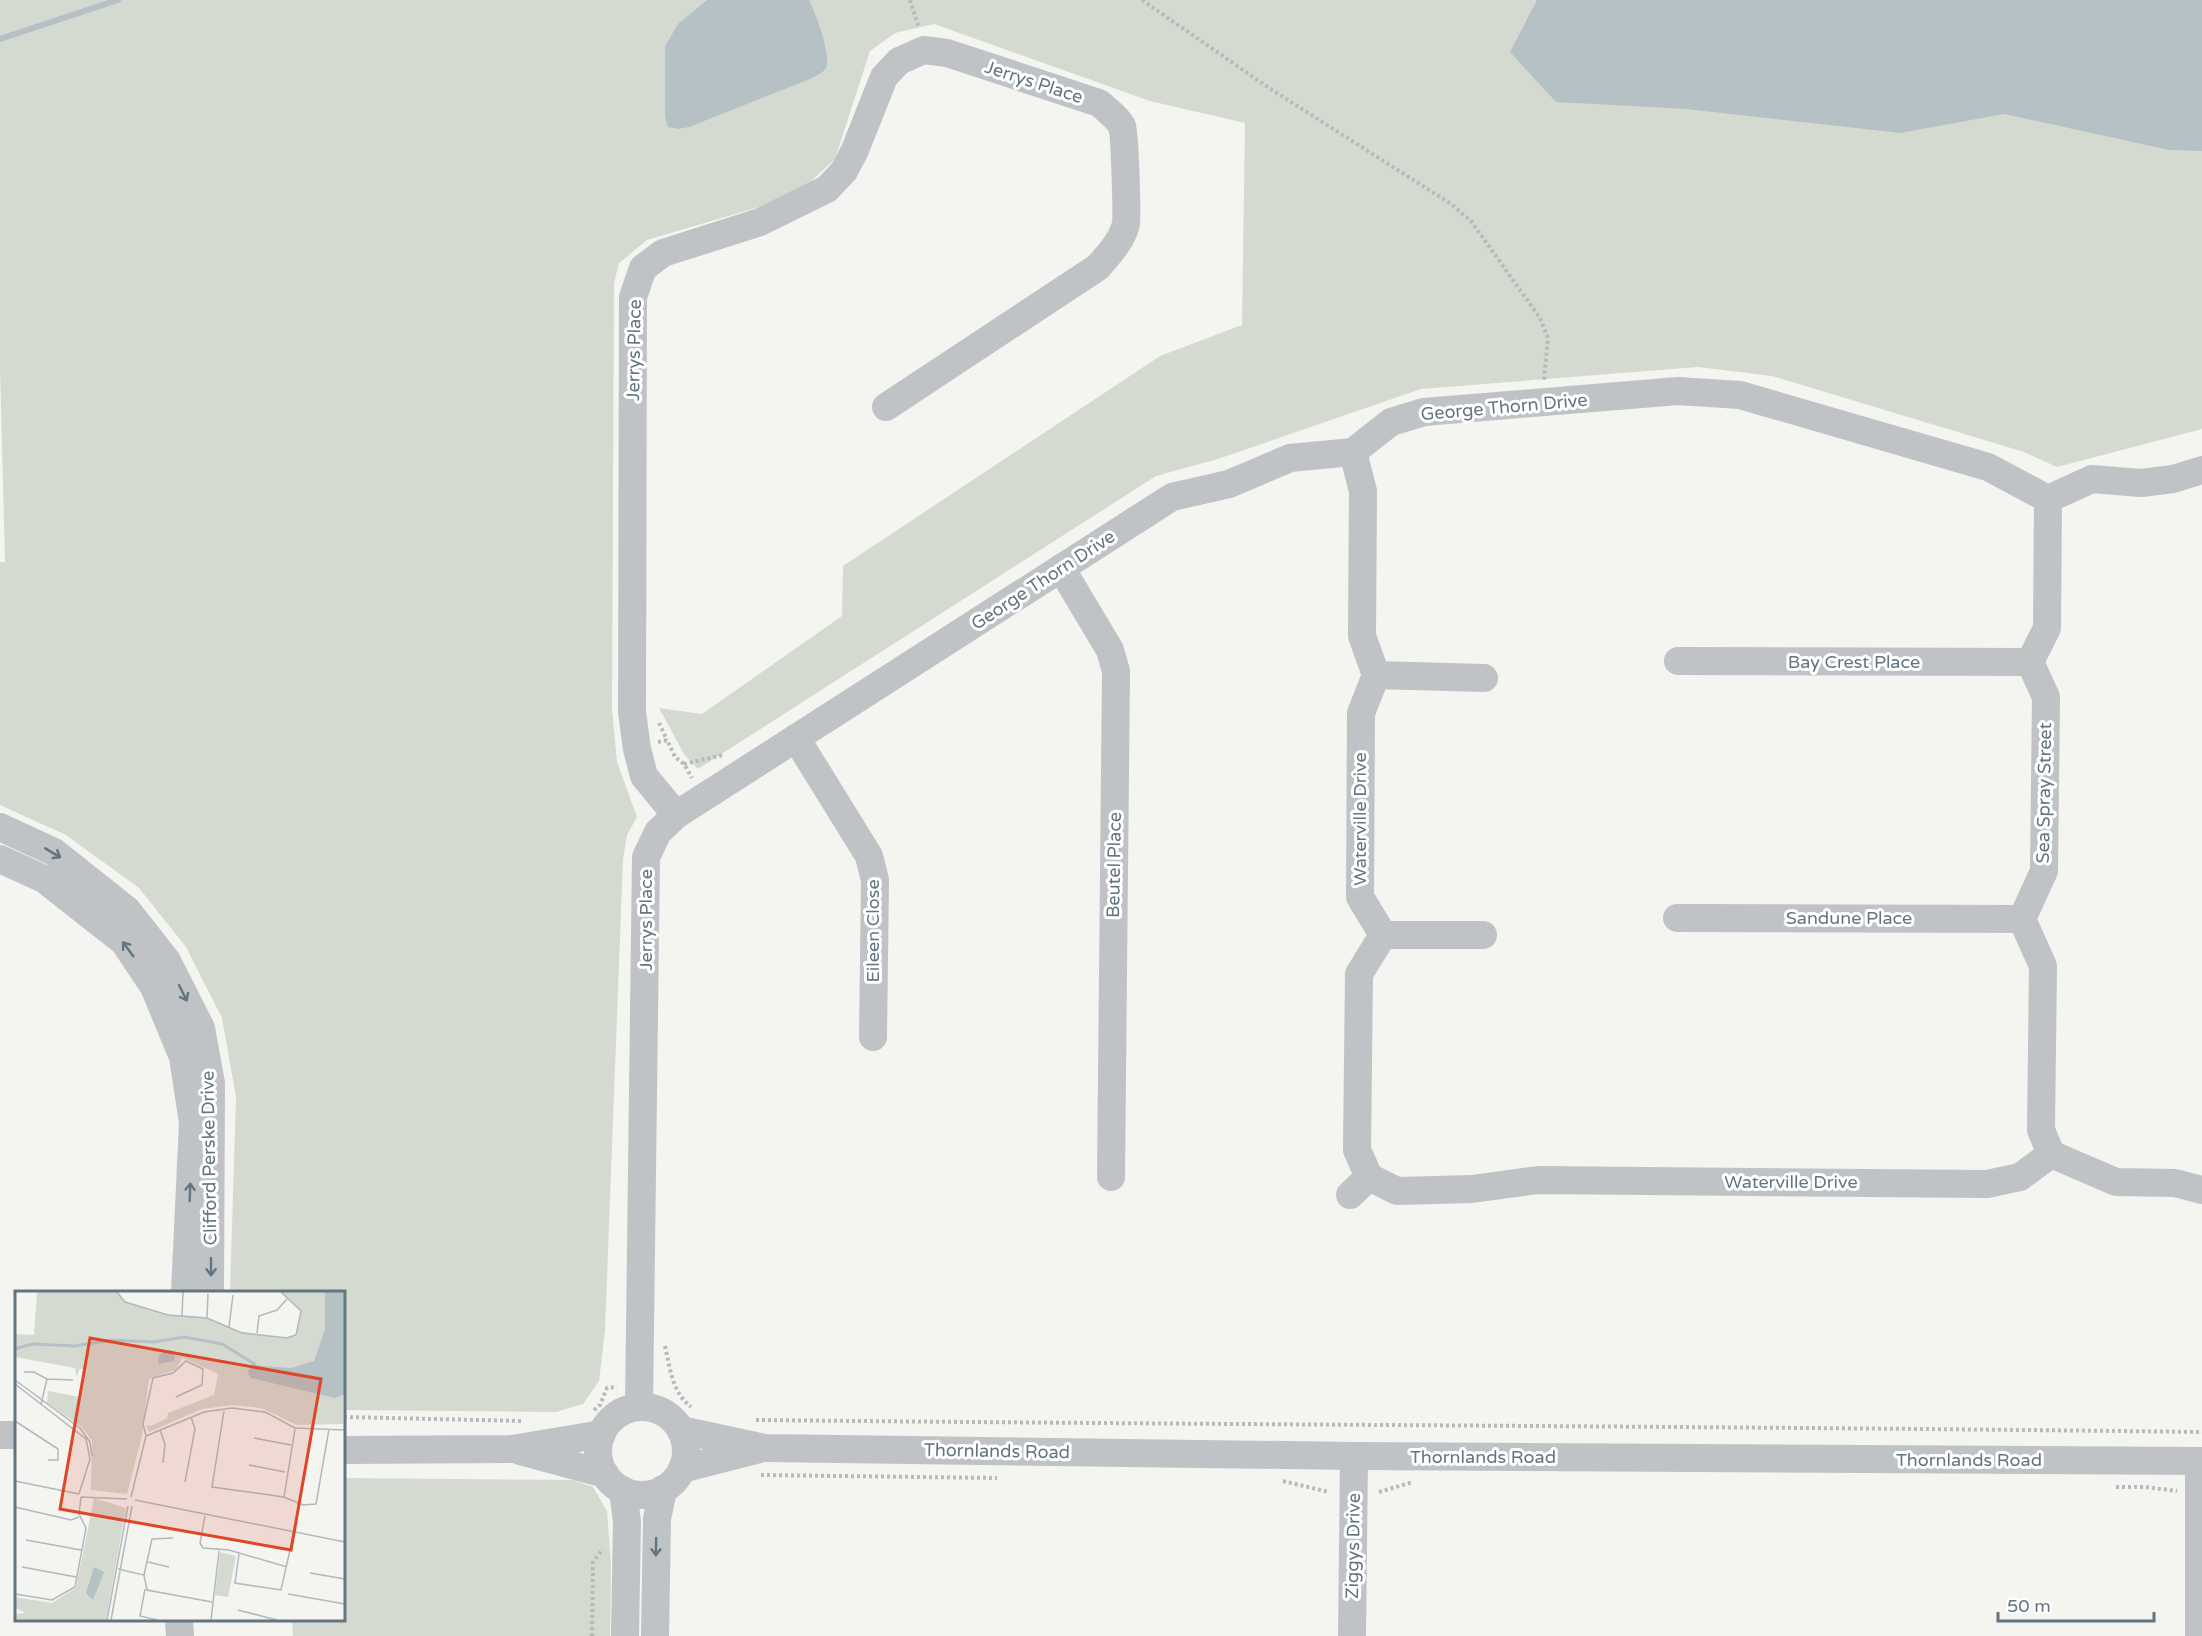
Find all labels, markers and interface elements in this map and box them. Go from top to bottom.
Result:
street label: Jerrys Place [982,56,1086,108]
street label: Jerrys Place [622,299,646,401]
street label: George Thorn Drive [1420,389,1588,425]
street label: George Thorn Drive [967,525,1119,635]
street label: Bay Crest Place [1788,651,1920,673]
street label: Sea Spray Street [2032,722,2056,864]
street label: Waterville Drive [1349,752,1371,886]
street label: Beutel Place [1102,812,1126,918]
one-way arrow [44,846,61,859]
street label: Jerrys Place [635,869,657,971]
street label: Eileen Close [862,879,884,983]
street label: Sandune Place [1786,907,1912,929]
one-way arrow [122,941,134,957]
one-way arrow [178,984,190,1002]
street label: Clifford Perske Drive [196,1070,222,1246]
street label: Waterville Drive [1724,1171,1858,1193]
one-way arrow [184,1183,195,1203]
one-way arrow [205,1256,217,1276]
inset map [15,1291,345,1621]
street label: Thornlands Road [924,1439,1070,1463]
street label: Thornlands Road [1410,1446,1556,1468]
street label: Thornlands Road [1896,1449,2042,1471]
street label: Ziggys Drive [1341,1493,1365,1599]
one-way arrow [650,1537,662,1557]
scale bar [1998,1585,2154,1623]
text: 50 m [2007,1595,2051,1617]

